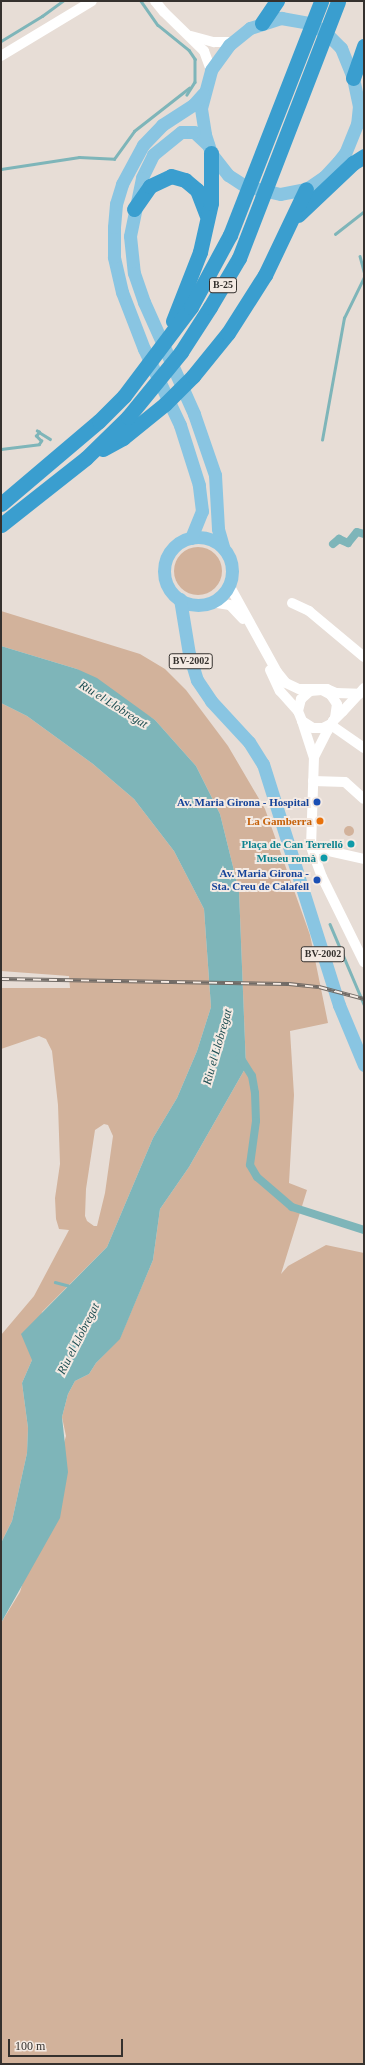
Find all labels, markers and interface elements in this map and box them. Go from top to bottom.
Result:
road number: B-25 [209,277,237,293]
road number: BV-2002 [168,653,214,669]
water label: Riu el Llobregat [76,678,150,732]
place label: Av. Maria Girona - Hospital [177,795,309,809]
marker: Av. Maria Girona - Hospital [312,797,322,807]
place label: La Gamberra [247,814,312,828]
marker: La Gamberra [315,816,325,826]
place label: Plaça de Can Terrelló [241,837,343,851]
marker: Plaça de Can Terrelló [346,839,356,849]
place label: Museu romà [257,851,316,865]
marker: Museu romà [319,853,329,863]
place label: Av. Maria Girona - Sta. Creu de Calafell [211,867,309,893]
marker: Av. Maria Girona - Sta. Creu de Calafell [312,875,322,885]
road number: BV-2002 [300,946,346,962]
water label: Riu el Llobregat [200,1007,236,1087]
water label: Riu el Llobregat [55,1301,103,1377]
scale bar [10,2031,125,2057]
text: 100 m [15,2039,45,2053]

